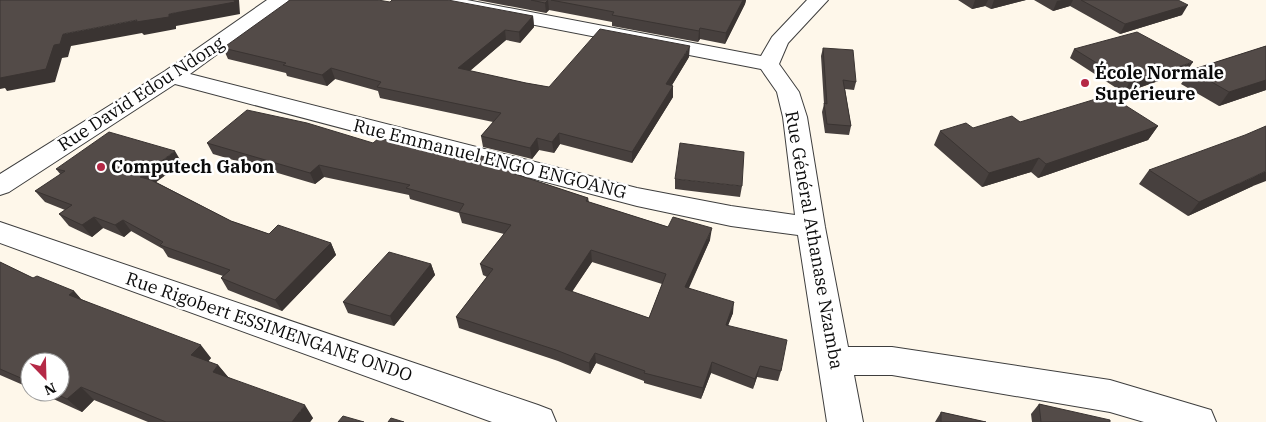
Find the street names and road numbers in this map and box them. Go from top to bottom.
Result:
street label: Rue David Edou Ndong [53,31,228,156]
street label: Rue Général Athanase Nzamba [780,109,849,371]
street label: Rue Emmanuel ENGO ENGOANG [351,113,629,204]
street label: Rue Rigobert ESSIMENGANE ONDO [123,267,415,386]

